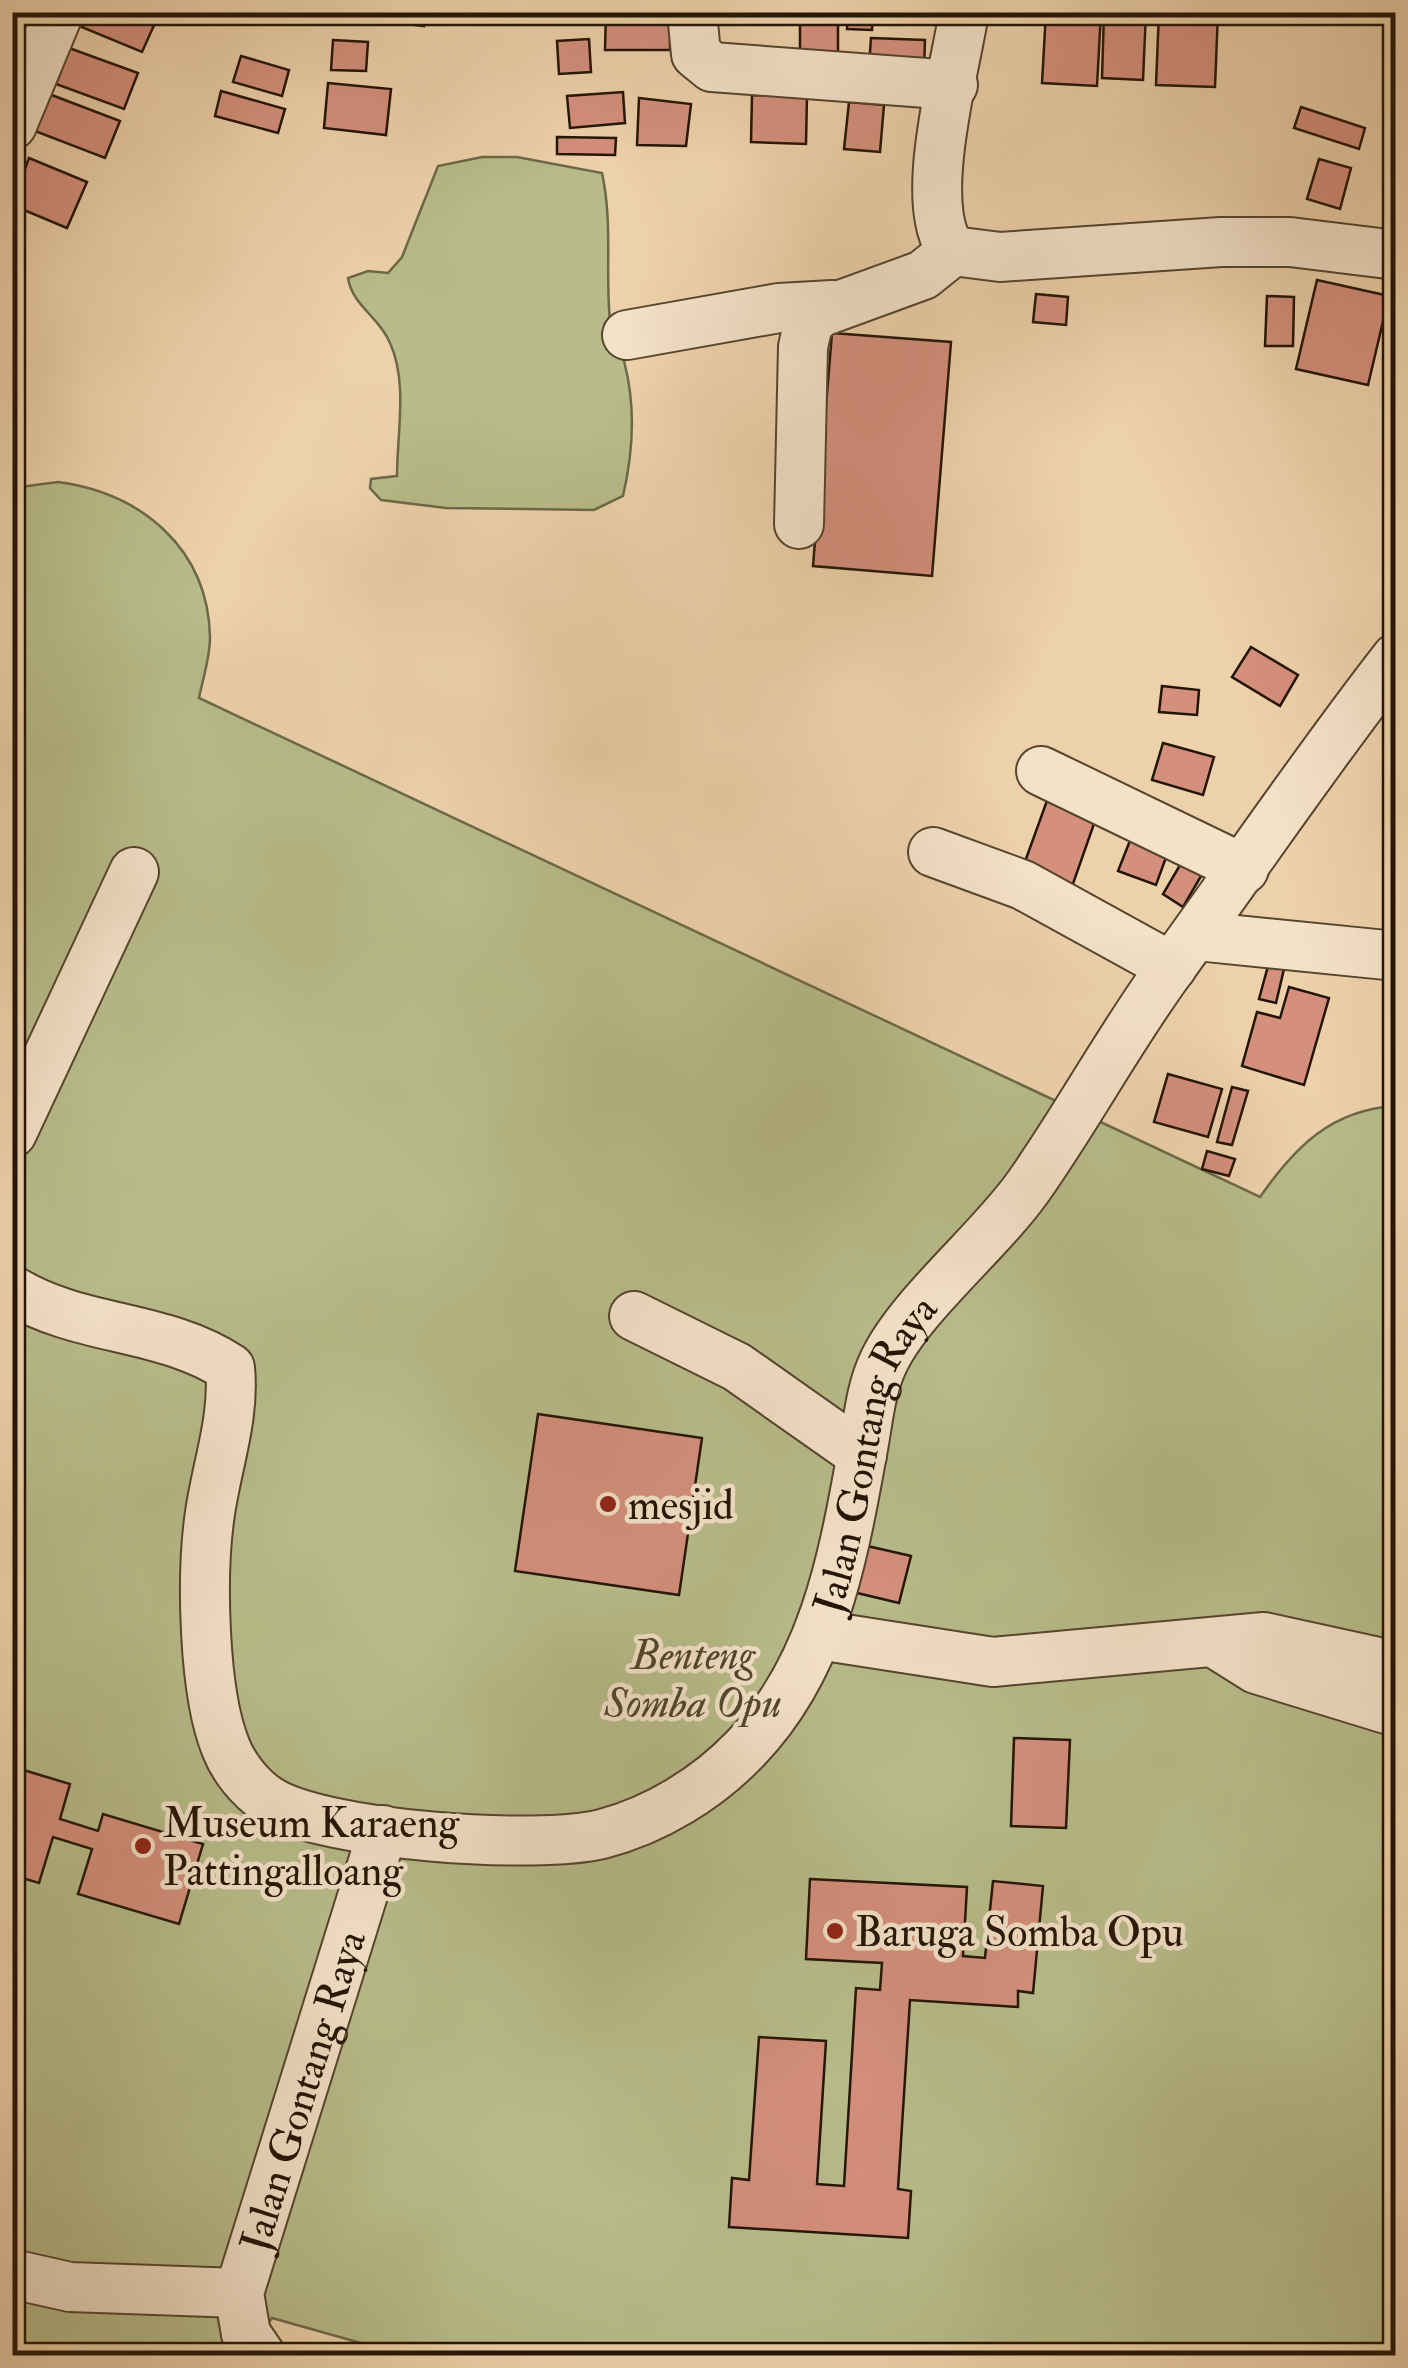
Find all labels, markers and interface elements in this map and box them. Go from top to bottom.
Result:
street label: Jalan Gontang Raya [802,1284,949,1621]
place label: mesjid [628,1480,734,1532]
marker: mesjid [597,1493,619,1515]
park label: Benteng Somba Opu [603,1630,782,1730]
place label: Museum Karaeng Pattingalloang [163,1798,461,1898]
marker: Museum Karaeng Pattingalloang [132,1835,154,1857]
place label: Baruga Somba Opu [855,1907,1184,1959]
marker: Baruga Somba Opu [824,1920,846,1942]
street label: Jalan Gontang Raya [229,1924,378,2259]

